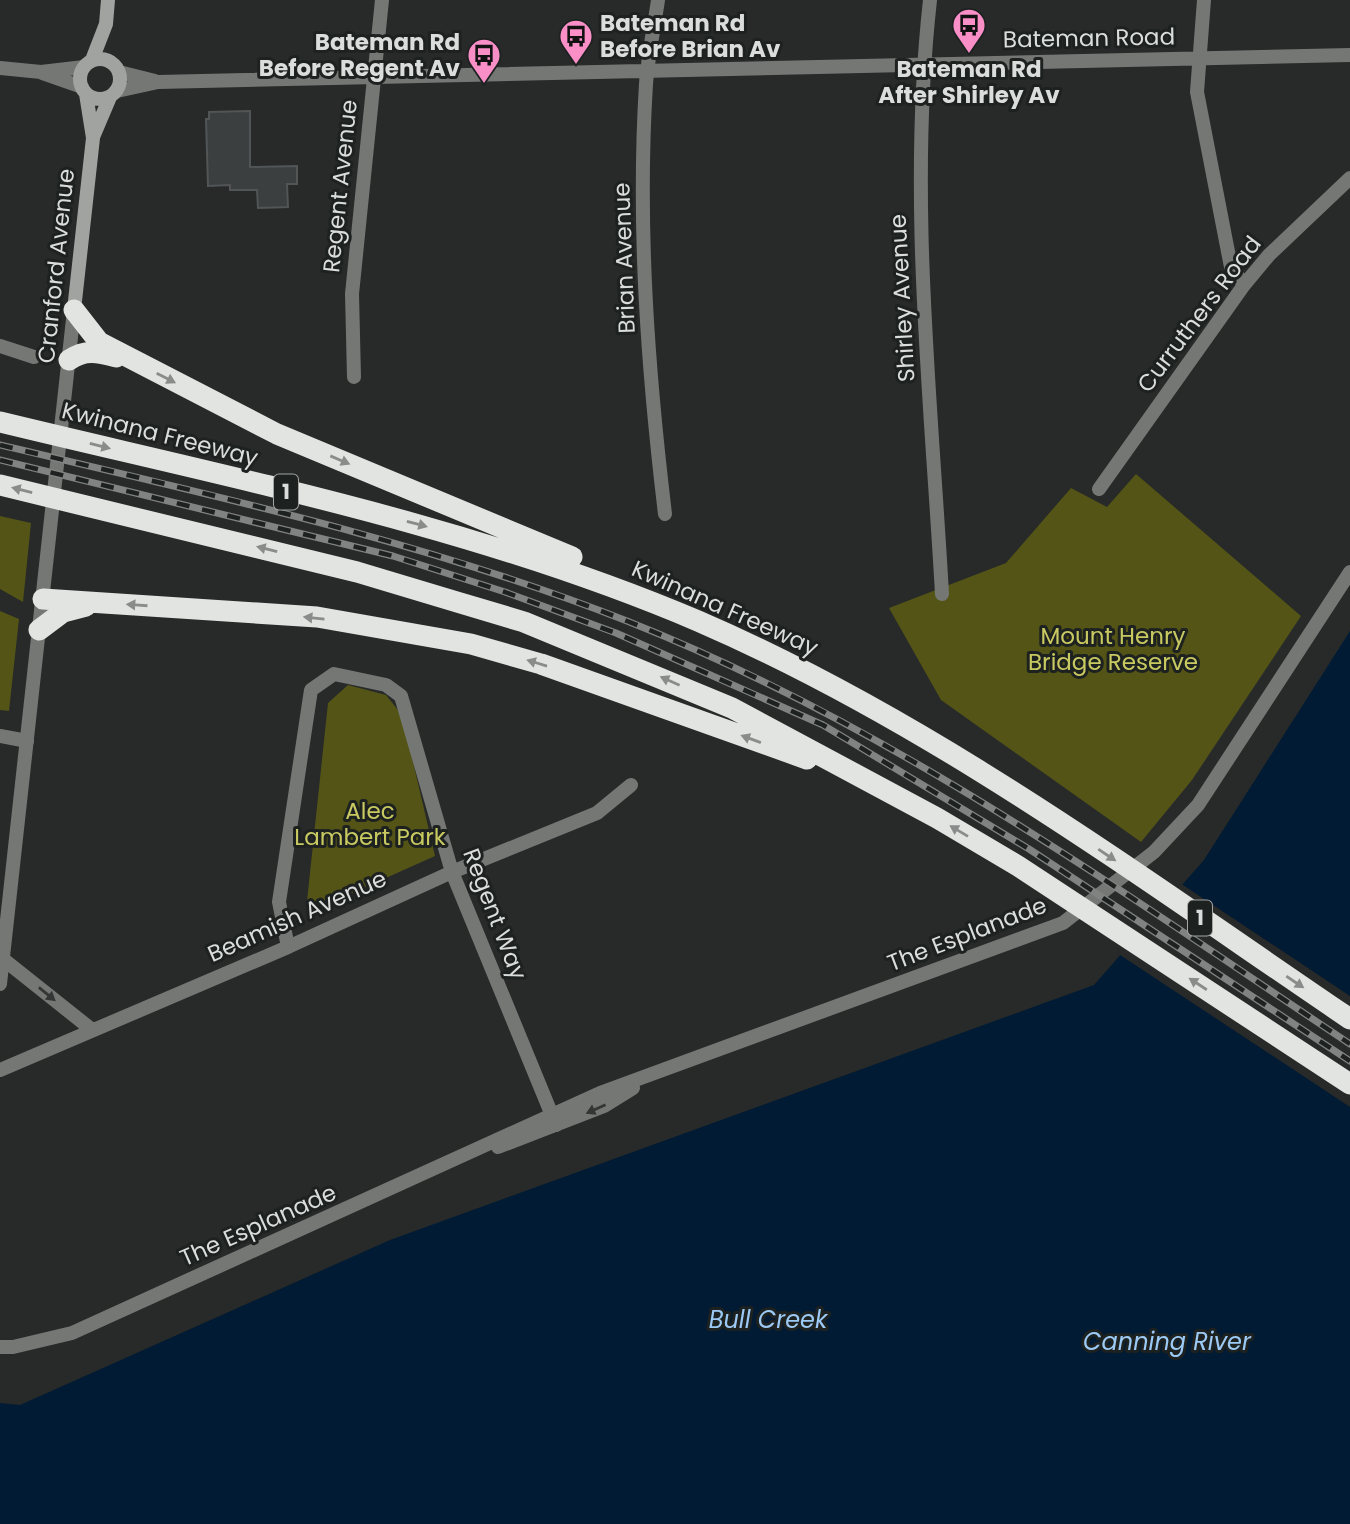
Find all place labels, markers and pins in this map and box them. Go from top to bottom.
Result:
bus stop icon: Bateman Rd After Shirley Av [950,6,988,55]
place label: Bateman Rd Before Brian Av [600,7,781,65]
bus stop icon: Bateman Rd Before Brian Av [557,17,595,66]
place label: Bateman Rd Before Regent Av [259,26,461,84]
bus stop icon: Bateman Rd Before Regent Av [465,36,503,85]
place label: Bateman Rd After Shirley Av [878,53,1060,111]

